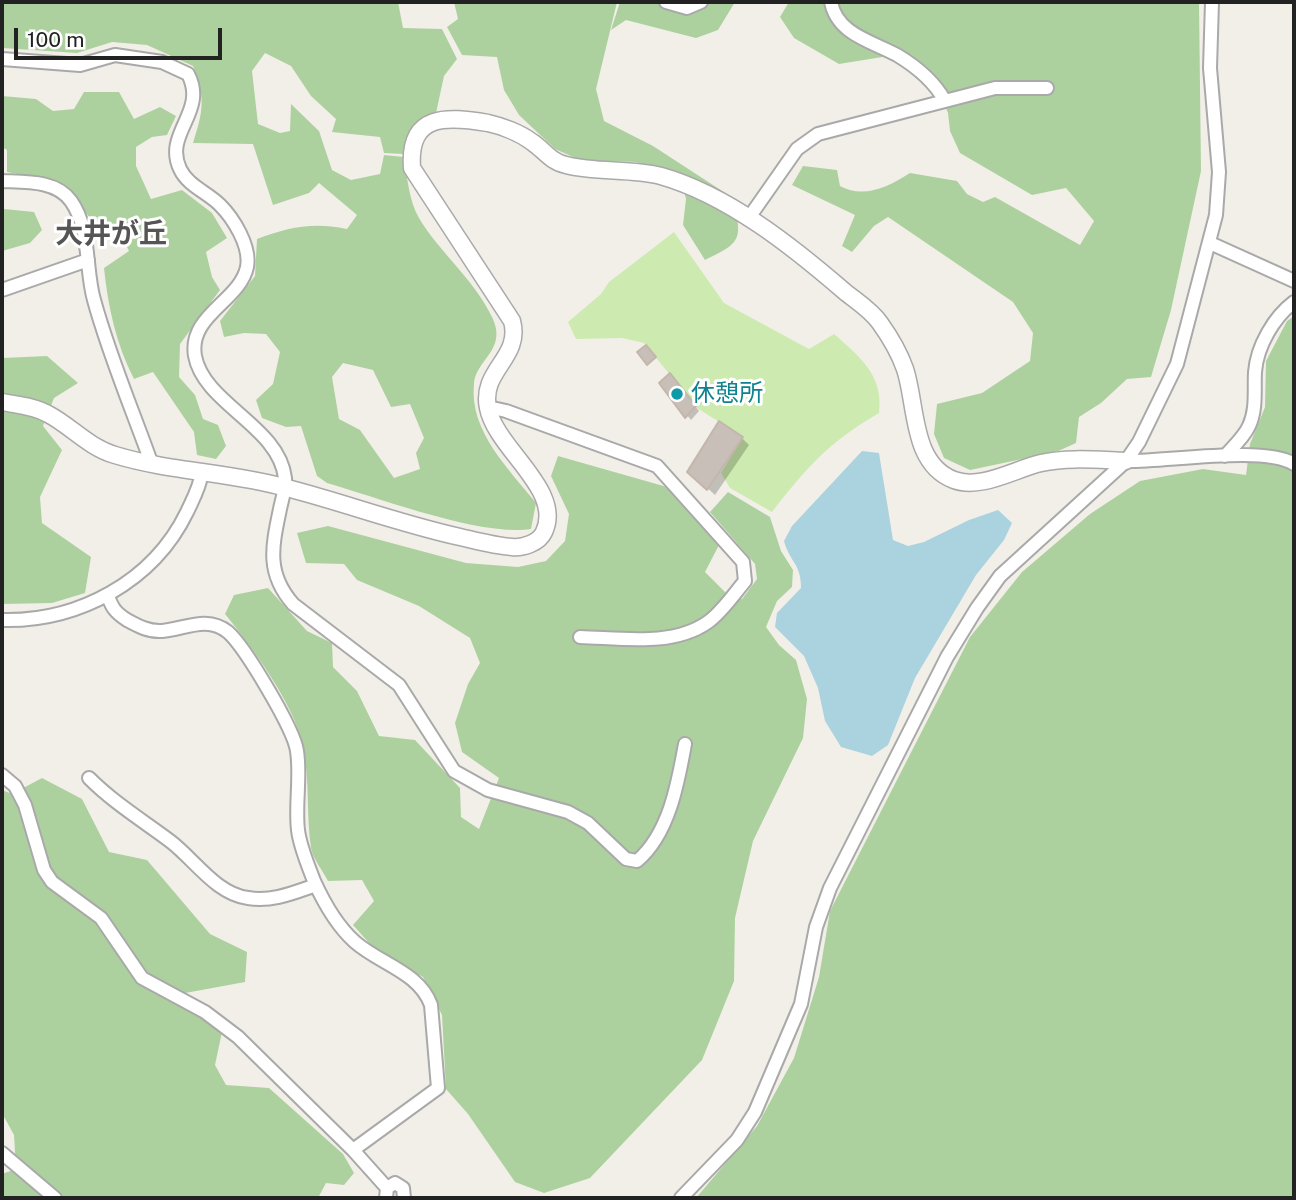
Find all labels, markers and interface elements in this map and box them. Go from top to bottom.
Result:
scale bar [18,14,226,58]
text: 100 m [27,27,84,52]
district label: 大井が丘 [55,217,167,251]
place label: 休憩所 [691,380,763,408]
marker: 休憩所 [669,386,685,402]

